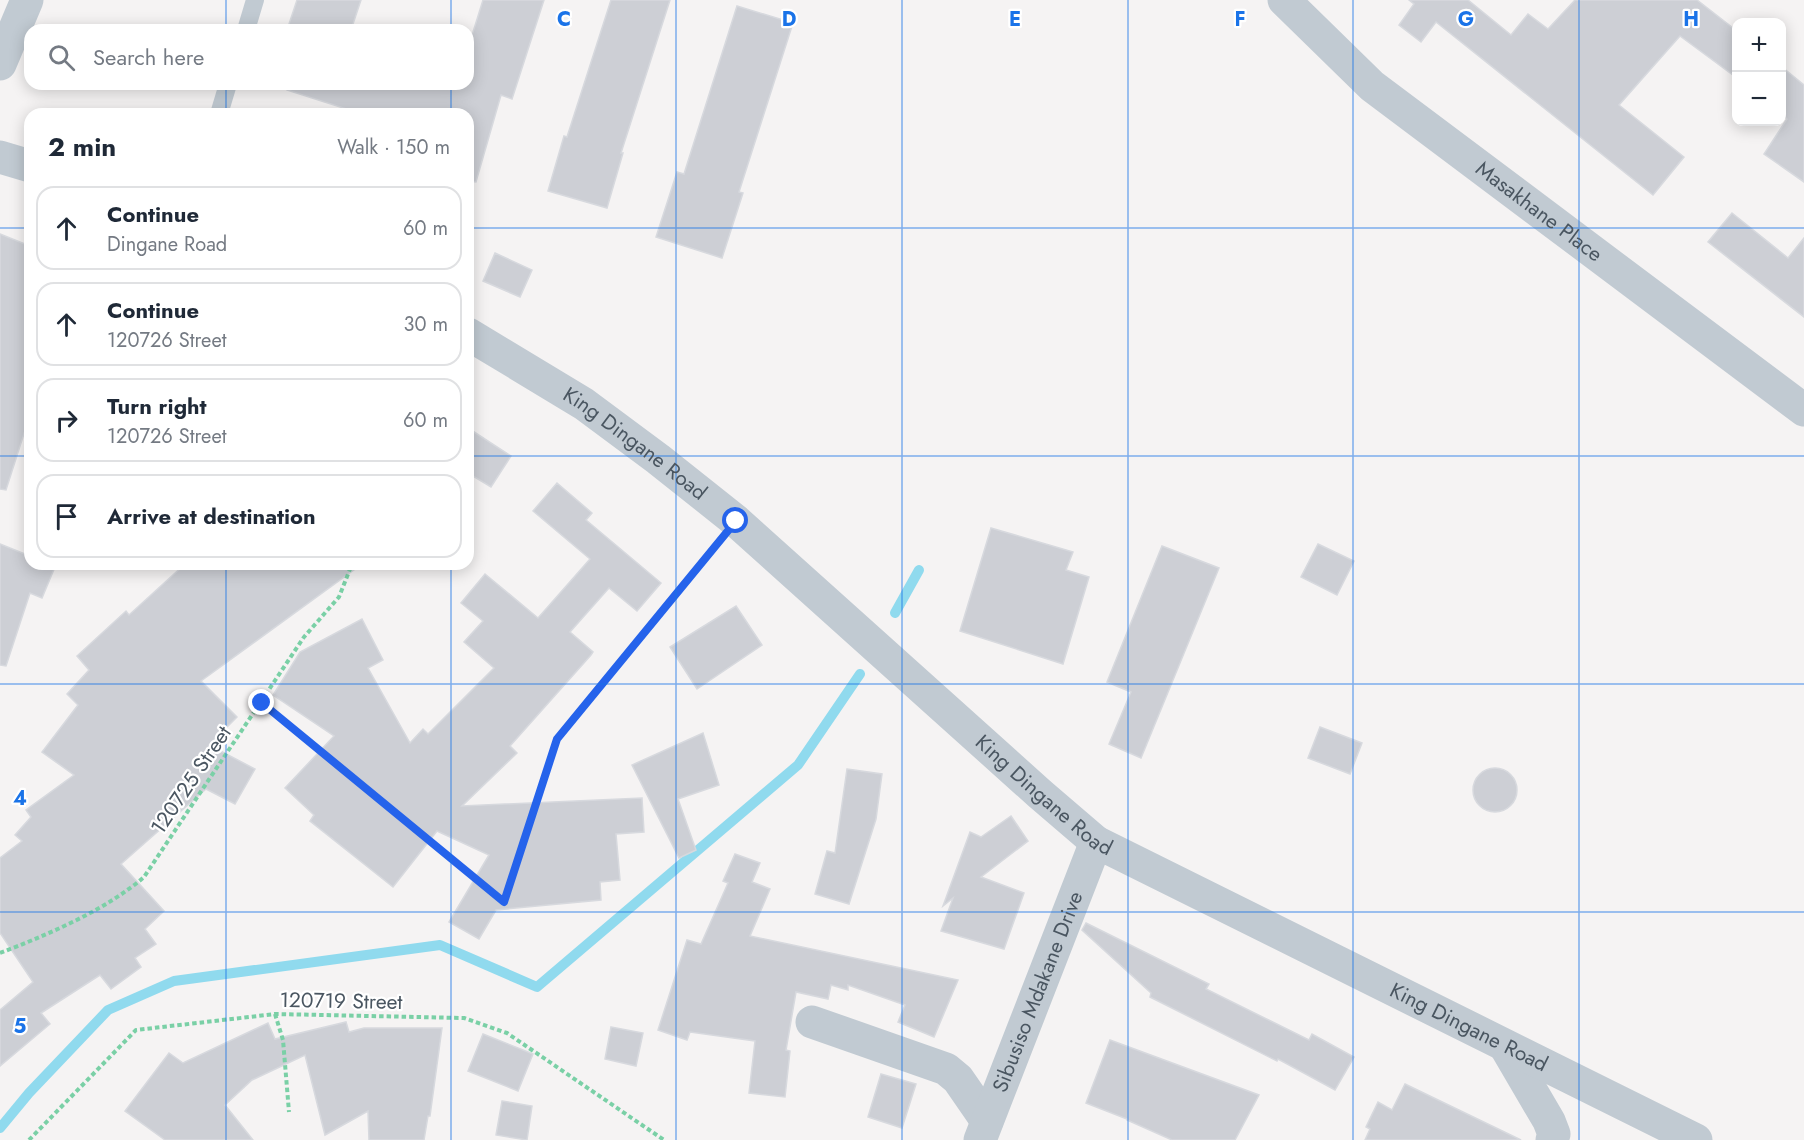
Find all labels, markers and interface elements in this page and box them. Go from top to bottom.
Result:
text: C [557,5,571,34]
text: D [782,5,796,34]
text: E [1009,5,1021,34]
text: F [1234,5,1246,34]
text: G [1458,5,1474,34]
text: H [1683,5,1699,34]
map controls [1732,18,1786,126]
button: + [1732,18,1786,72]
search box [24,24,474,90]
icon: search [45,41,78,74]
text: Search here [93,41,204,73]
button: − [1732,72,1786,126]
text: 2 min [48,128,116,166]
text: Walk · 150 m [337,133,450,162]
street label: Masakhane Place [1470,154,1609,269]
text: Continue [107,198,199,230]
icon: ahead [50,212,83,245]
text: 60 m [403,214,448,243]
text: Dingane Road [107,230,227,259]
text: Continue [107,294,199,326]
icon: ahead [50,308,83,341]
text: 30 m [403,310,448,339]
text: 120726 Street [107,326,227,355]
street label: King Dingane Road [557,380,713,507]
text: Turn right [107,390,207,422]
icon: right [50,404,83,437]
text: 60 m [403,406,448,435]
text: 120726 Street [107,422,227,451]
icon: arrive [50,500,83,533]
text: Arrive at destination [107,500,316,532]
route start [722,507,748,533]
route end [248,689,274,715]
street label: 120725 Street [144,720,238,840]
street label: King Dingane Road [969,728,1118,863]
text: 4 [13,784,27,813]
street label: Sibusiso Mdakane Drive [985,887,1090,1097]
street label: King Dingane Road [1385,975,1553,1079]
street label: 120719 Street [279,985,403,1017]
text: 5 [14,1012,27,1041]

